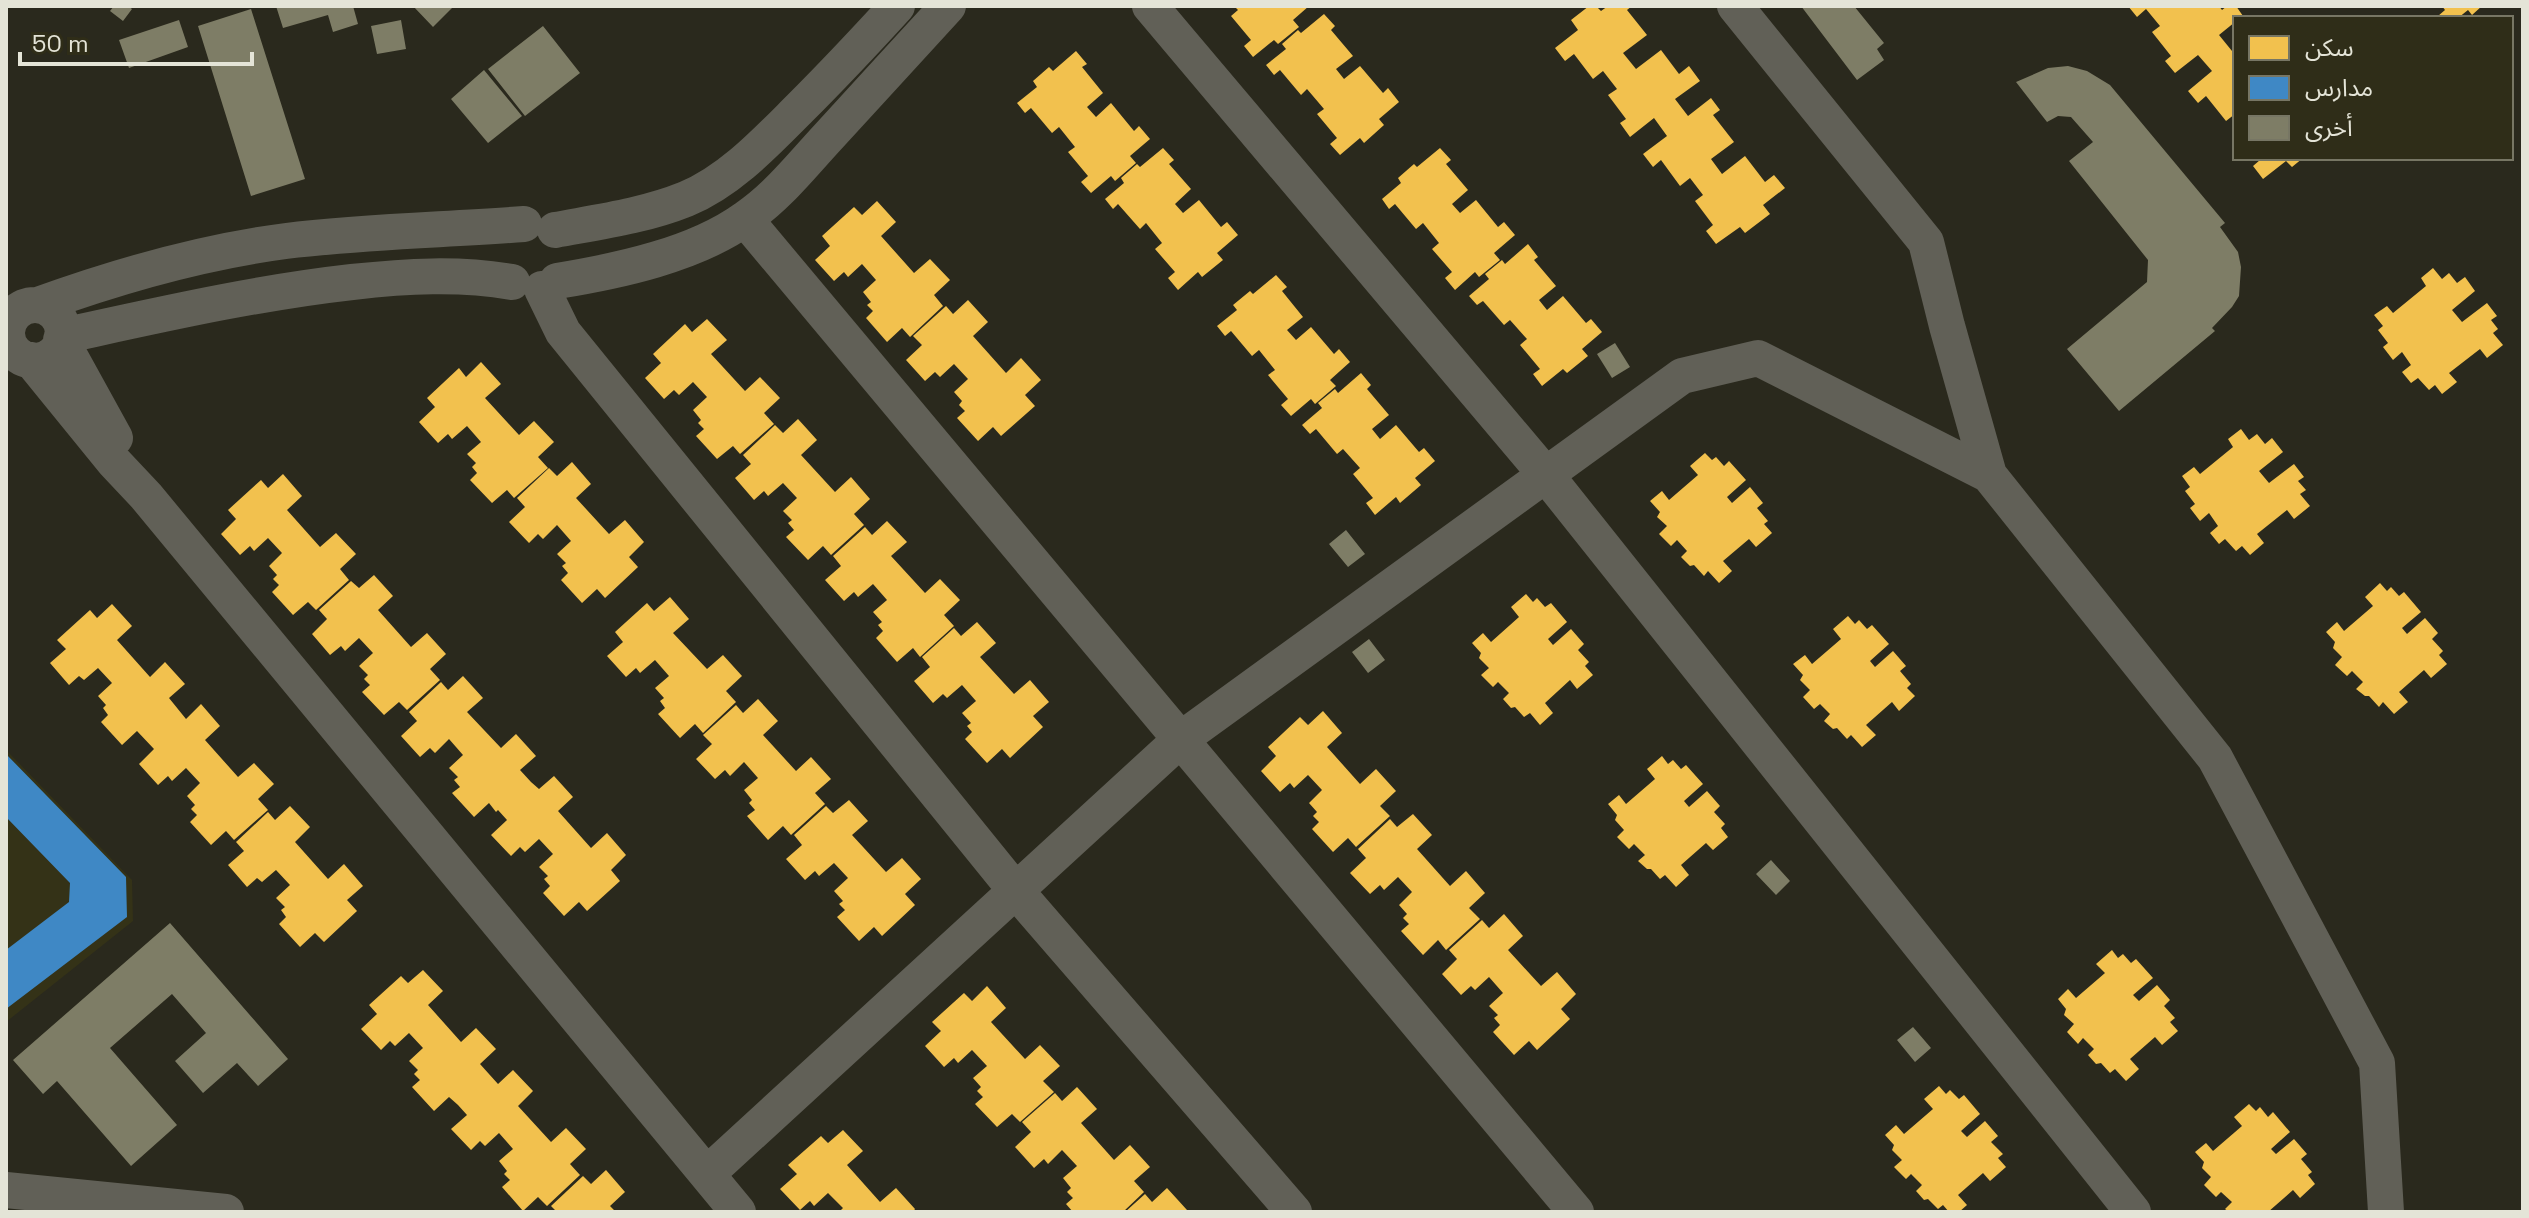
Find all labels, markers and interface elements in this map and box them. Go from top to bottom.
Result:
scale bar [20,16,252,66]
legend [2233,16,2513,160]
text: 50 m [32,28,89,59]
text: سكن [2305,32,2354,63]
text: مدارس [2305,72,2373,103]
text: أخرى [2305,112,2353,143]

